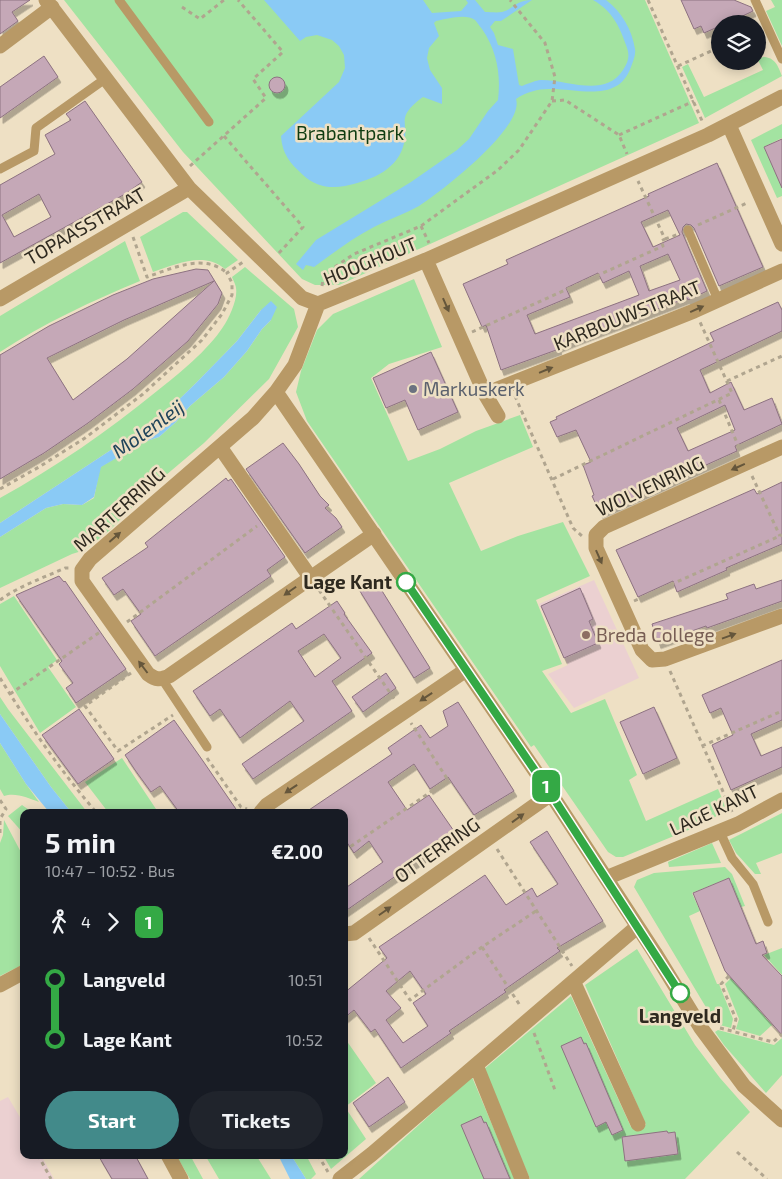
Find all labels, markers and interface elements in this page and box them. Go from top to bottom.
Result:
map controls [711,15,766,70]
button: layers [711,15,766,70]
park label: Brabantpark [296,121,404,144]
street label: TOPAASSTRAAT [20,182,149,269]
street label: HOOGHOUT [320,231,420,290]
street label: KARBOUWSTRAAT [550,274,704,355]
one-way arrow [443,298,451,312]
one-way arrow [690,305,704,313]
one-way arrow [539,366,554,374]
place label: Markuskerk [423,377,525,400]
marker: Markuskerk [407,383,419,395]
water label: Molenleij [107,394,188,462]
street label: WOLVENRING [592,450,707,521]
street label: MARTERRING [68,461,169,556]
one-way arrow [731,464,745,472]
one-way arrow [108,532,121,543]
one-way arrow [596,550,604,564]
place label: Lage Kant [303,570,392,593]
marker: Lage Kant [396,572,416,592]
one-way arrow [283,586,297,596]
place label: Breda College [596,623,715,646]
marker: Breda College [580,629,592,641]
one-way arrow [721,632,736,639]
one-way arrow [137,661,148,674]
one-way arrow [419,692,432,702]
line badge: 1 [530,770,562,802]
text: 1 [542,775,550,797]
street label: LAGE KANT [666,779,762,840]
one-way arrow [285,784,298,794]
street label: OTTERRING [390,812,484,887]
one-way arrow [511,813,525,823]
text: 5 min [45,825,116,859]
text: €2.00 [271,840,323,863]
text: 10:47 – 10:52 · Bus [45,861,175,880]
one-way arrow [378,906,392,916]
icon: walk [45,908,73,936]
icon: forward [99,908,127,936]
text: 1 [145,911,153,933]
text: 4 [81,912,91,931]
text: Langveld [83,968,165,991]
text: 10:51 [288,970,323,989]
marker: Langveld [670,983,690,1003]
place label: Langveld [639,1004,721,1027]
text: Lage Kant [83,1028,172,1051]
text: 10:52 [286,1030,323,1049]
button: Start [45,1091,179,1149]
button: Tickets [189,1091,323,1149]

